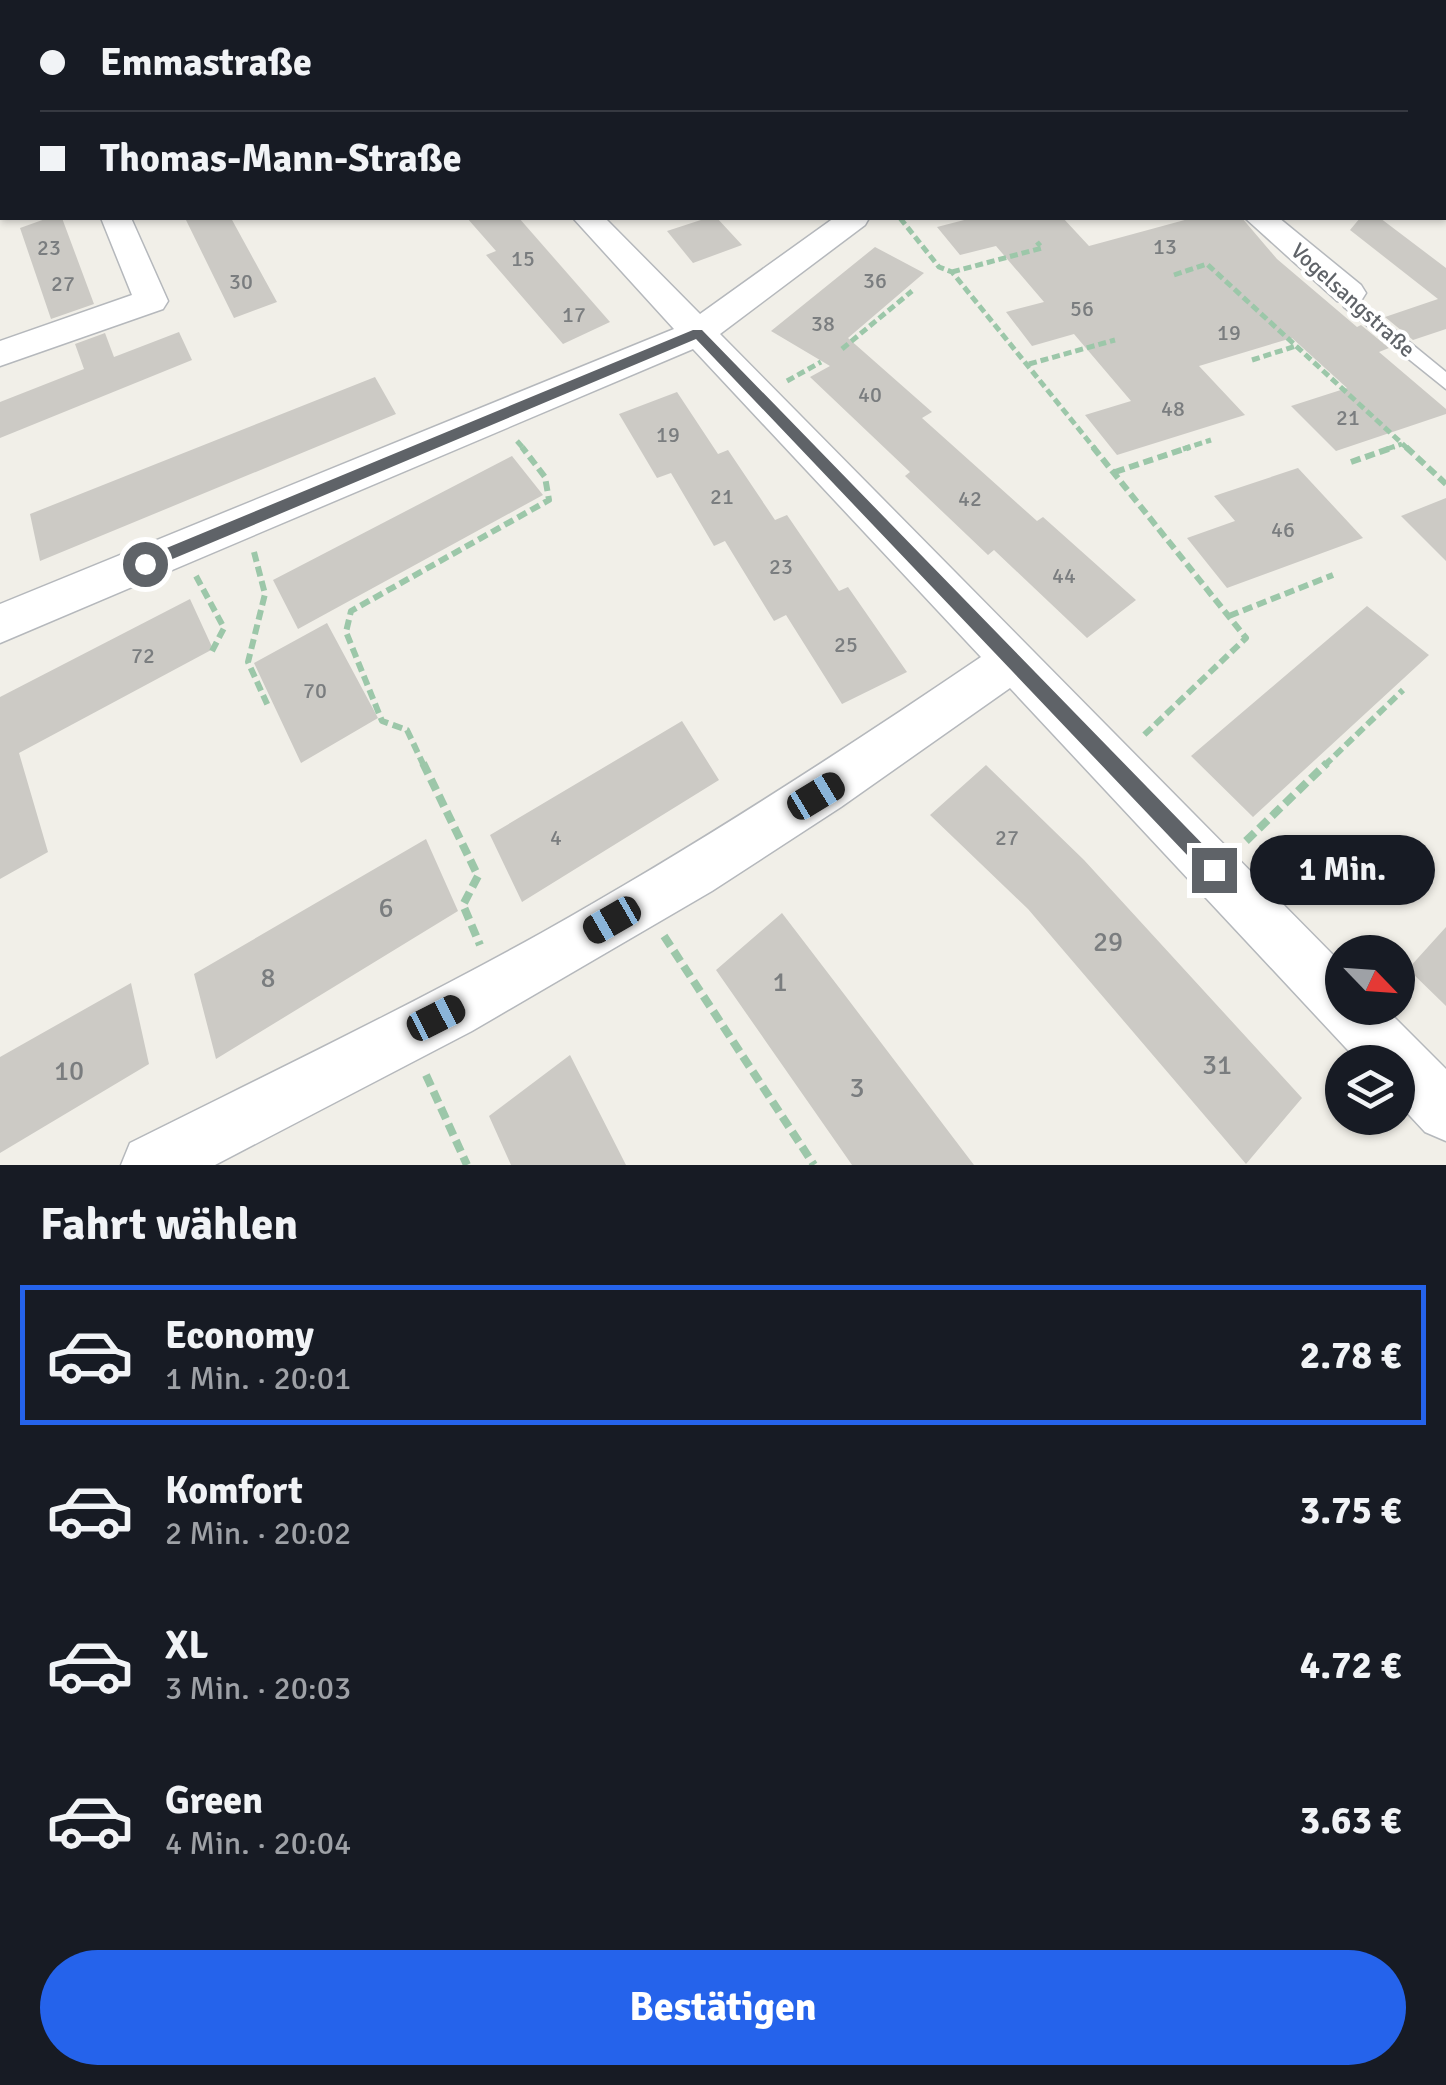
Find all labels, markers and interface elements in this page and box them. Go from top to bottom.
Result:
text: Emmastraße [100,39,312,86]
text: Thomas-Mann-Straße [100,135,462,182]
house number: 13 [1153,233,1177,260]
house number: 23 [37,234,61,261]
street label: Vogelsangstraße [1285,237,1421,363]
house number: 15 [511,245,535,272]
house number: 36 [863,267,887,294]
house number: 30 [229,268,253,295]
house number: 27 [51,270,75,297]
house number: 56 [1070,295,1094,322]
house number: 17 [562,301,586,328]
house number: 38 [811,310,835,337]
house number: 19 [1217,319,1241,346]
house number: 40 [858,381,882,408]
house number: 48 [1161,395,1185,422]
house number: 21 [1336,404,1360,431]
house number: 19 [656,421,680,448]
house number: 21 [710,483,734,510]
house number: 42 [958,485,982,512]
house number: 46 [1271,516,1295,543]
route start [123,542,168,587]
house number: 23 [769,553,793,580]
house number: 44 [1052,562,1076,589]
house number: 25 [834,631,858,658]
house number: 72 [131,642,155,669]
house number: 70 [303,677,327,704]
car [783,768,849,824]
house number: 4 [550,824,562,851]
house number: 27 [995,824,1019,851]
callout: 1 Min. [1249,835,1434,905]
route end [1192,848,1237,893]
text: 1 Min. [1299,850,1386,889]
house number: 6 [378,891,394,925]
car [579,892,645,948]
house number: 29 [1093,925,1123,959]
north arrow [1325,935,1415,1025]
map controls [1325,935,1415,1135]
house number: 8 [260,961,276,995]
house number: 1 [772,965,788,999]
car [402,991,470,1045]
button: layers [1325,1045,1415,1135]
house number: 31 [1202,1048,1232,1082]
house number: 10 [54,1054,84,1088]
house number: 3 [849,1071,865,1105]
text: Fahrt wählen [40,1197,298,1252]
icon: car [45,1310,135,1400]
text: Economy [165,1312,314,1359]
text: 2.78 € [1300,1332,1401,1379]
text: 1 Min. · 20:01 [165,1359,351,1398]
icon: car [45,1465,135,1555]
text: Komfort [165,1467,303,1514]
text: 3.75 € [1300,1487,1401,1534]
text: 2 Min. · 20:02 [165,1514,351,1553]
icon: car [45,1620,135,1710]
text: XL [165,1622,208,1669]
text: 4.72 € [1300,1642,1401,1689]
text: 3 Min. · 20:03 [165,1669,351,1708]
icon: car [45,1775,135,1865]
text: Green [165,1777,263,1824]
text: 3.63 € [1300,1797,1401,1844]
text: 4 Min. · 20:04 [165,1824,351,1863]
button: Bestätigen [40,1950,1406,2065]

